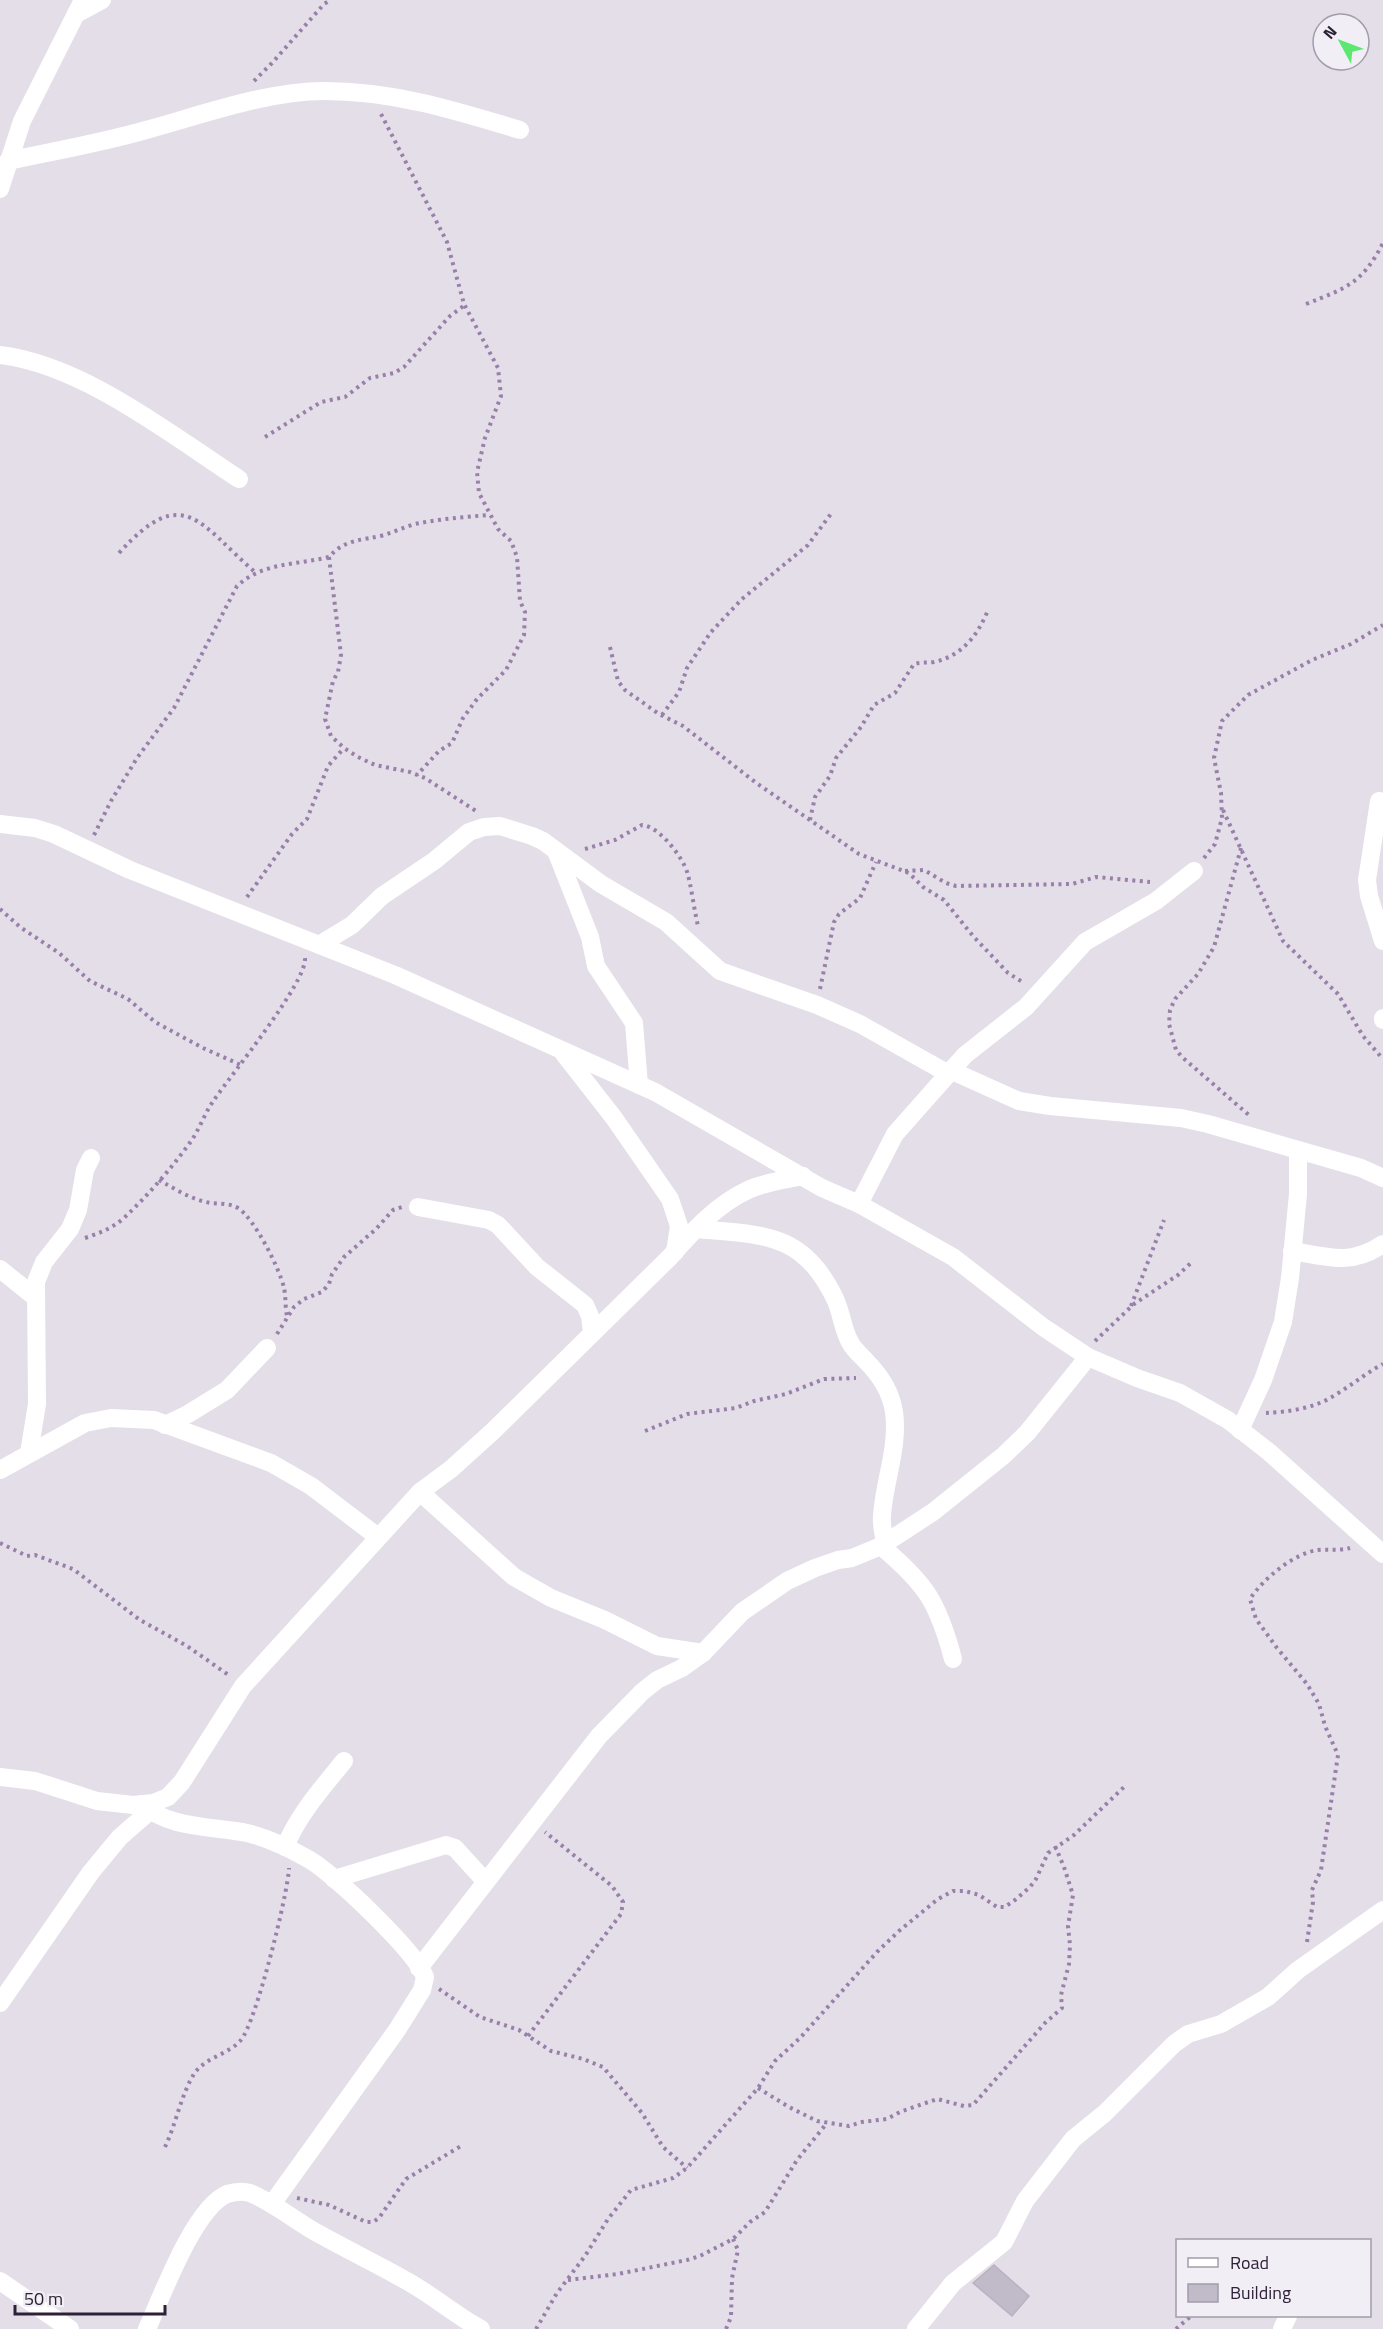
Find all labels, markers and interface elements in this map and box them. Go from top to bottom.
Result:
north arrow [1311,12,1371,72]
text: N [1317,20,1342,44]
legend [1176,2239,1371,2317]
text: Road [1230,2249,1269,2276]
scale bar [15,2278,165,2316]
text: Building [1230,2279,1291,2306]
text: 50 m [24,2285,63,2312]

